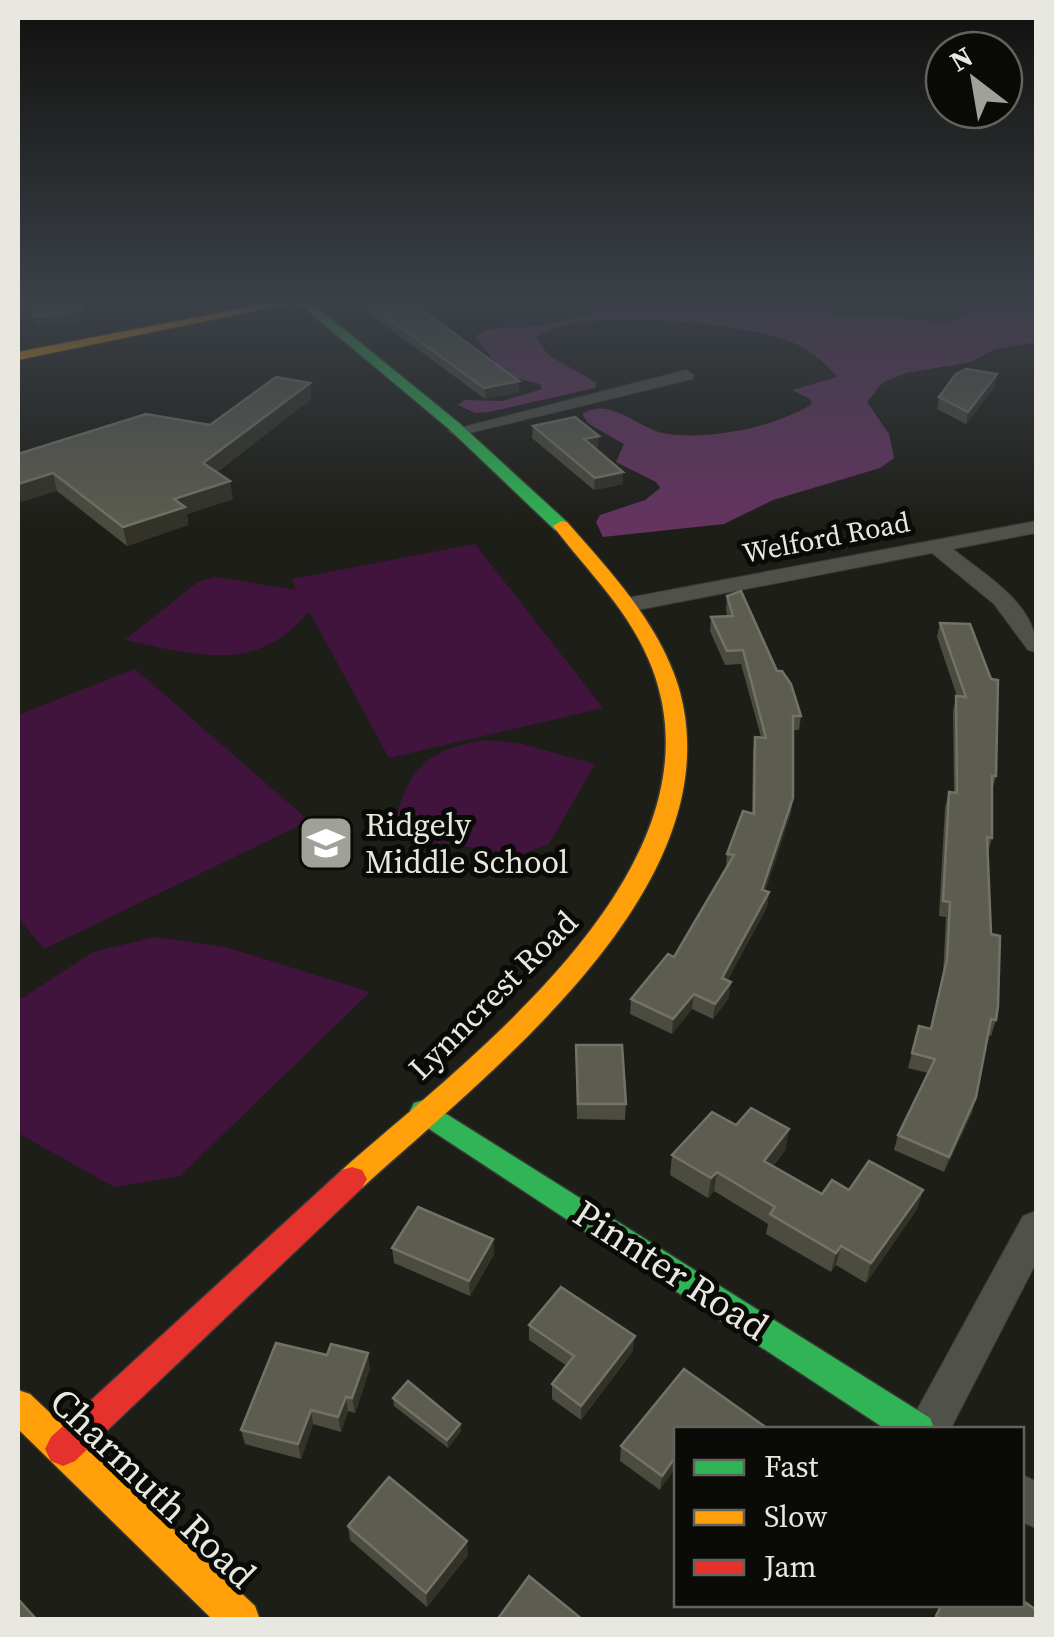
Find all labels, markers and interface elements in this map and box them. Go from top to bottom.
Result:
north arrow [924,30,1024,130]
text: N [943,37,980,80]
street label: Welford Road [739,502,913,572]
place label: Ridgely Middle School [365,803,568,884]
school or university icon: Ridgely Middle School [296,813,356,873]
street label: Lynncrest Road [399,901,587,1089]
street label: Pinnter Road [563,1188,779,1352]
street label: Charmuth Road [38,1376,268,1600]
legend [674,1427,1024,1607]
text: Fast [764,1446,818,1487]
text: Slow [764,1496,827,1537]
text: Jam [763,1546,817,1587]

